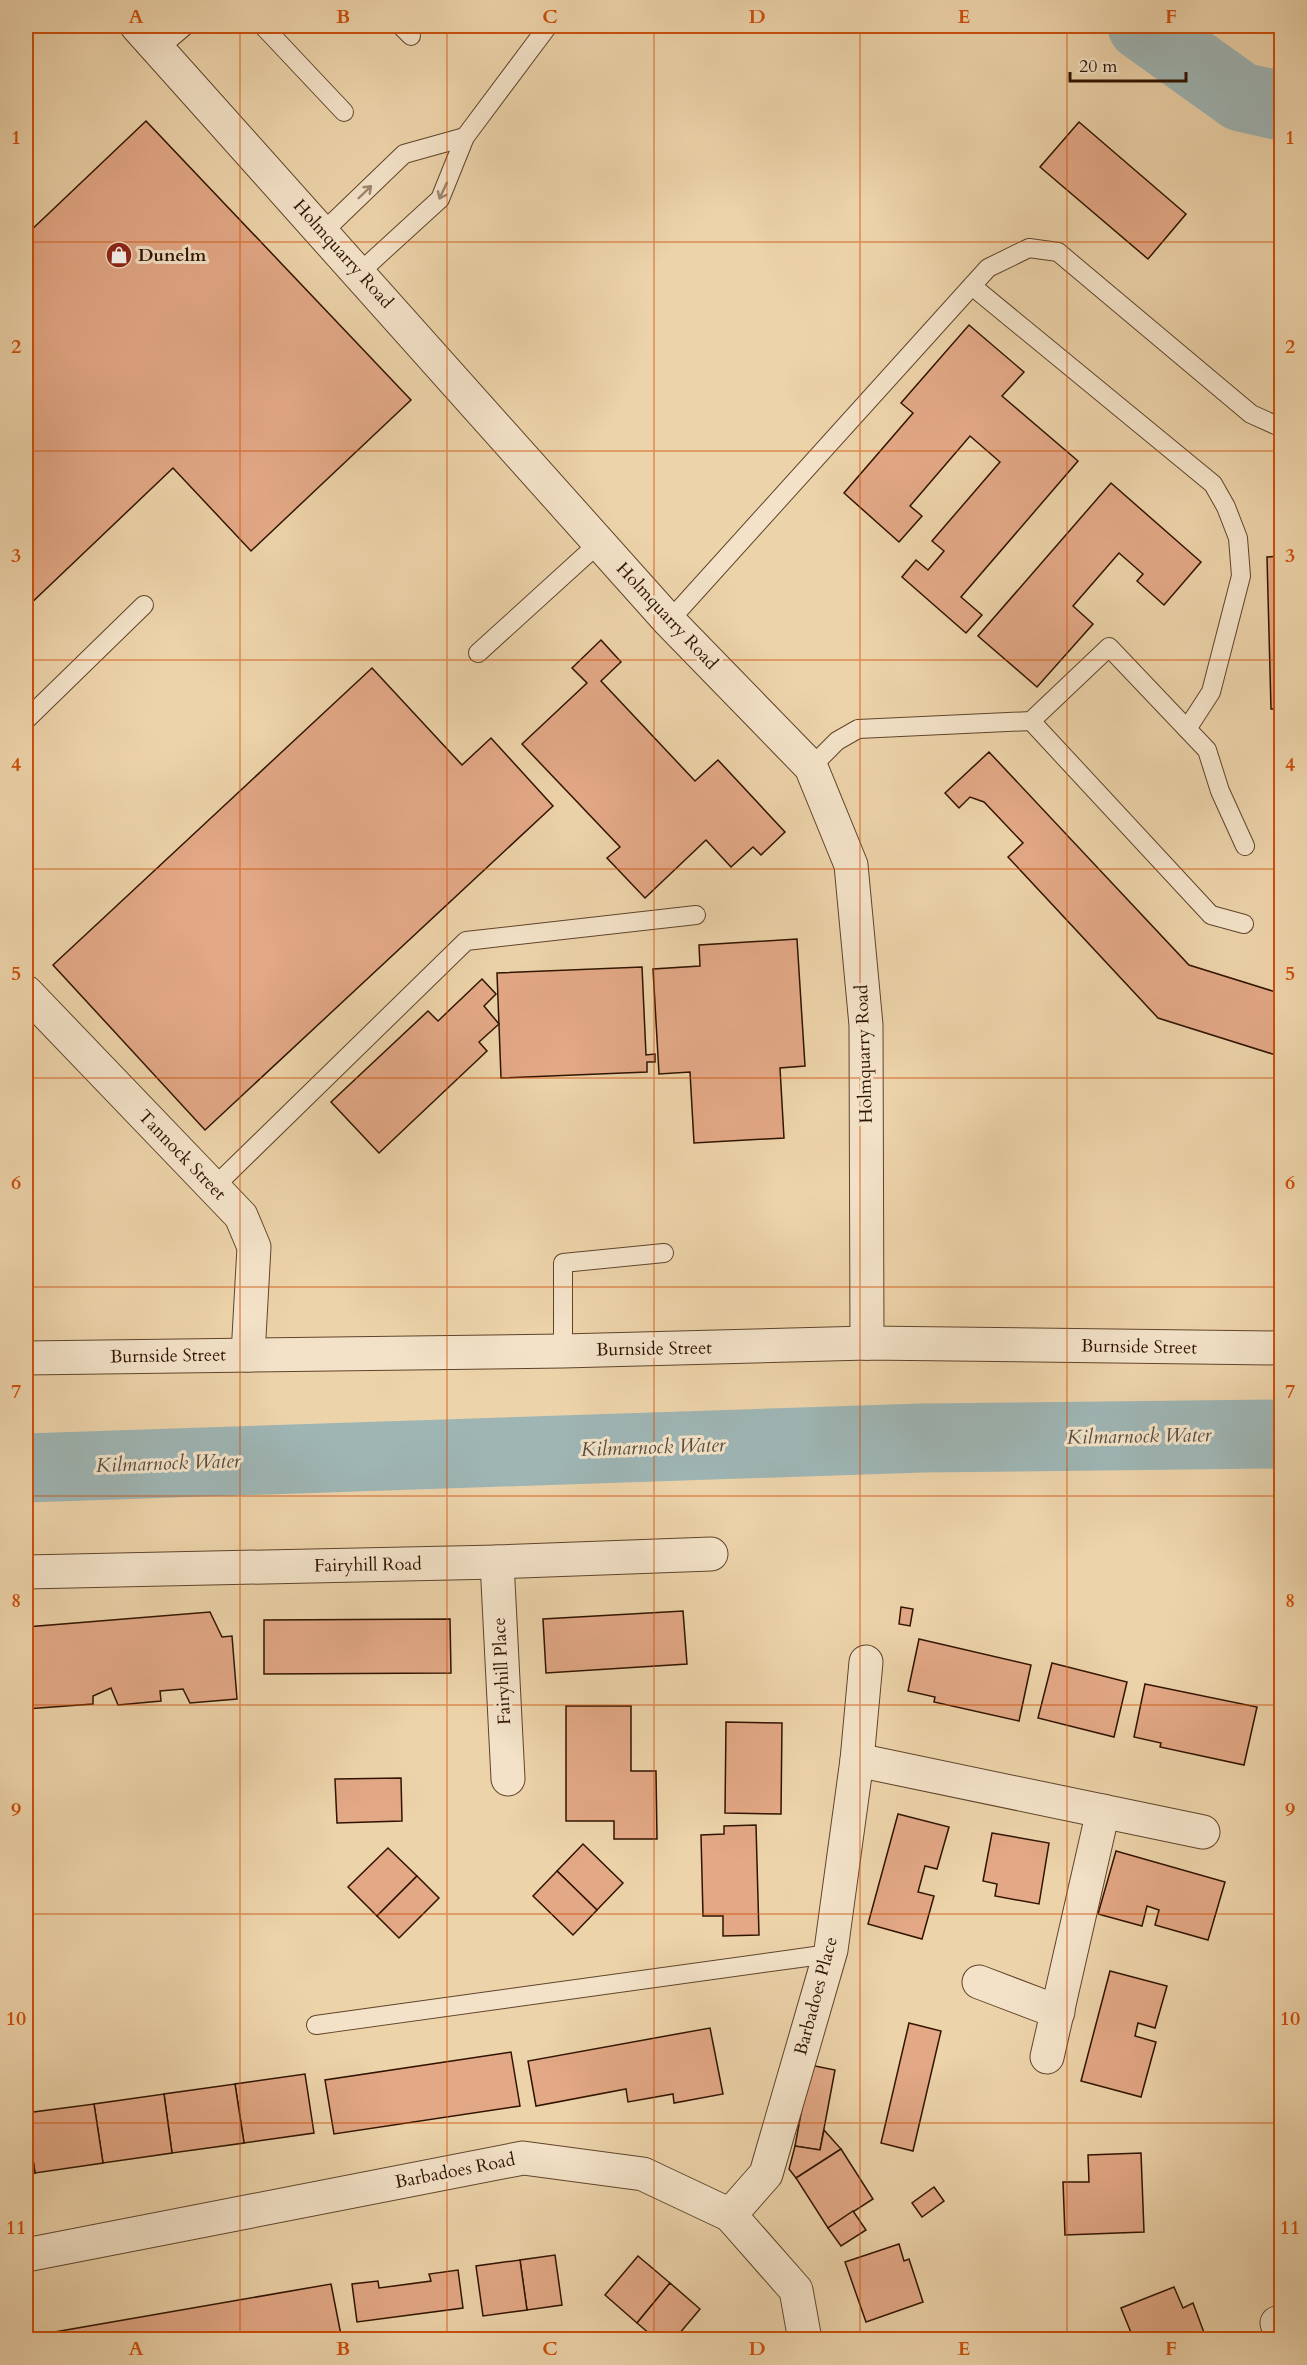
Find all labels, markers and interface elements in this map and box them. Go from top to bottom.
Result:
text: A [128,3,144,30]
text: B [336,3,350,30]
text: C [542,3,558,30]
text: D [748,3,766,30]
text: E [958,3,970,30]
text: F [1165,3,1177,30]
scale bar [1070,45,1186,83]
text: 20 m [1079,54,1118,79]
text: 1 [11,124,21,151]
text: 1 [1285,124,1295,151]
one-way arrow [436,182,448,200]
one-way arrow [358,184,373,199]
street label: Holmquarry Road [287,194,399,314]
shop icon: Dunelm [104,240,134,270]
place label: Dunelm [138,243,207,268]
text: 2 [11,333,21,360]
text: 2 [1285,333,1295,360]
text: 3 [11,542,21,569]
text: 3 [1285,542,1295,569]
street label: Holmquarry Road [610,557,724,676]
text: 4 [11,751,21,778]
text: 4 [1285,751,1295,778]
text: 5 [11,960,21,987]
text: 5 [1285,960,1295,987]
street label: Holmquarry Road [849,984,879,1124]
street label: Tannock Street [132,1104,232,1206]
text: 6 [11,1169,21,1196]
text: 6 [1285,1169,1295,1196]
street label: Burnside Street [1081,1333,1197,1361]
street label: Burnside Street [596,1335,712,1363]
street label: Burnside Street [110,1342,226,1370]
text: 7 [11,1378,21,1405]
text: 7 [1285,1378,1295,1405]
water label: Kilmarnock Water [1067,1421,1213,1451]
water label: Kilmarnock Water [580,1431,727,1463]
water label: Kilmarnock Water [95,1447,242,1479]
street label: Fairyhill Road [314,1552,422,1578]
text: 8 [11,1587,21,1614]
text: 8 [1285,1587,1295,1614]
street label: Fairyhill Place [487,1617,517,1725]
text: 9 [11,1796,21,1823]
text: 9 [1285,1796,1295,1823]
street label: Barbadoes Place [788,1934,844,2058]
text: 10 [6,2005,26,2032]
text: 10 [1280,2005,1300,2032]
street label: Barbadoes Road [393,2147,518,2195]
text: 11 [6,2214,26,2241]
text: 11 [1280,2214,1300,2241]
text: A [128,2335,144,2362]
text: B [336,2335,350,2362]
text: C [542,2335,558,2362]
text: D [748,2335,766,2362]
text: E [958,2335,970,2362]
text: F [1165,2335,1177,2362]

